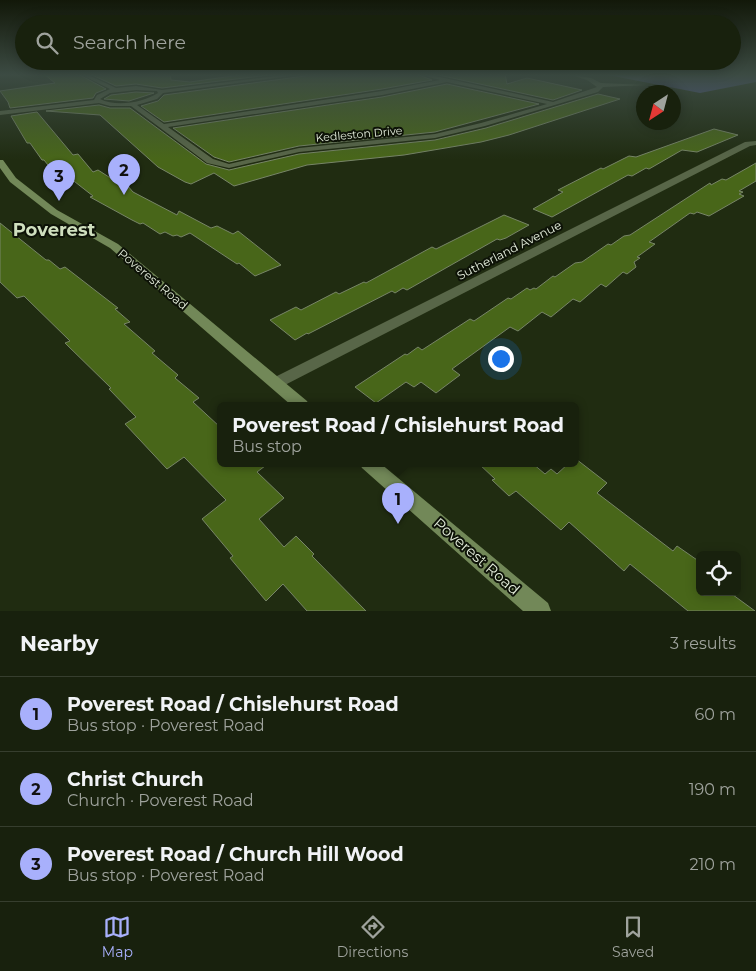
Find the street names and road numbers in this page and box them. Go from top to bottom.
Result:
street label: Kedleston Drive [315,123,403,145]
street label: Sutherland Avenue [454,217,564,283]
street label: Poverest Road [115,245,191,313]
street label: Poverest Road [430,513,524,599]

